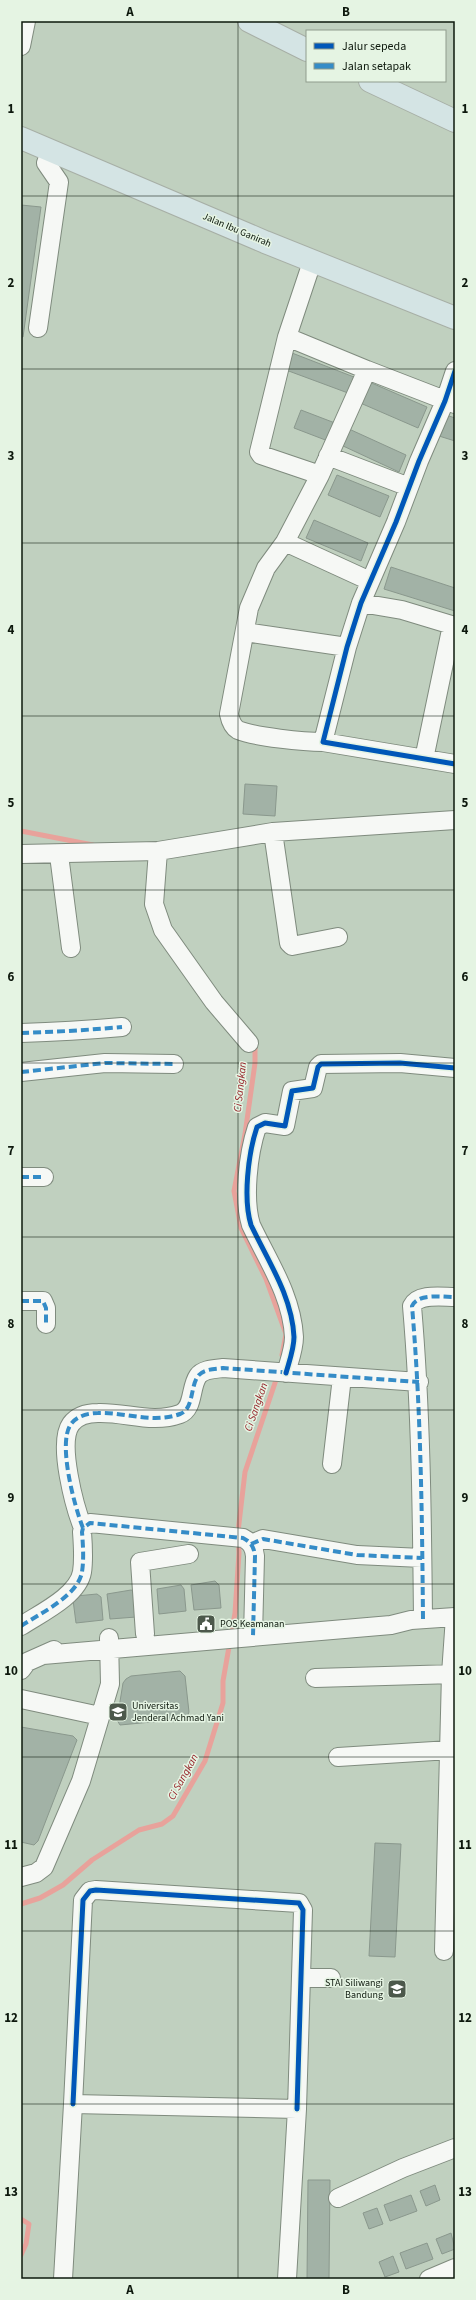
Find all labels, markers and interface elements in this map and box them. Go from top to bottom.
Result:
text: A [125,3,134,21]
text: B [342,3,350,21]
legend [306,30,446,82]
text: Jalur sepeda [342,38,406,55]
text: Jalan setapak [342,58,411,75]
text: 1 [8,100,15,118]
text: 1 [462,100,469,118]
street label: Jalan Ibu Ganirah [201,209,273,251]
text: 2 [8,274,15,292]
text: 2 [462,274,469,292]
text: 3 [8,447,15,465]
text: 3 [462,447,469,465]
text: 4 [8,621,15,639]
text: 4 [462,621,469,639]
text: 5 [8,794,15,812]
text: 5 [462,794,469,812]
text: 6 [8,968,15,986]
text: 6 [462,968,469,986]
water label: Ci Sangkan [230,1061,250,1113]
text: 7 [8,1142,15,1160]
text: 7 [462,1142,469,1160]
text: 8 [8,1315,15,1333]
text: 8 [462,1315,469,1333]
water label: Ci Sangkan [241,1380,271,1433]
text: 9 [8,1489,15,1507]
text: 9 [462,1489,469,1507]
public building icon: POS Keamanan [195,1613,217,1635]
place label: POS Keamanan [220,1617,285,1631]
text: 10 [4,1662,18,1680]
text: 10 [458,1662,472,1680]
place label: Universitas Jenderal Achmad Yani [132,1699,224,1725]
school or university icon: Universitas Jenderal Achmad Yani [107,1701,129,1723]
water label: Ci Sangkan [164,1751,202,1803]
text: 11 [4,1836,18,1854]
text: 11 [458,1836,472,1854]
place label: STAI Siliwangi Bandung [325,1976,383,2002]
school or university icon: STAI Siliwangi Bandung [386,1978,408,2000]
text: 12 [4,2009,18,2027]
text: 12 [458,2009,472,2027]
text: 13 [4,2183,18,2201]
text: 13 [458,2183,472,2201]
text: A [125,2281,134,2299]
text: B [342,2281,350,2299]

